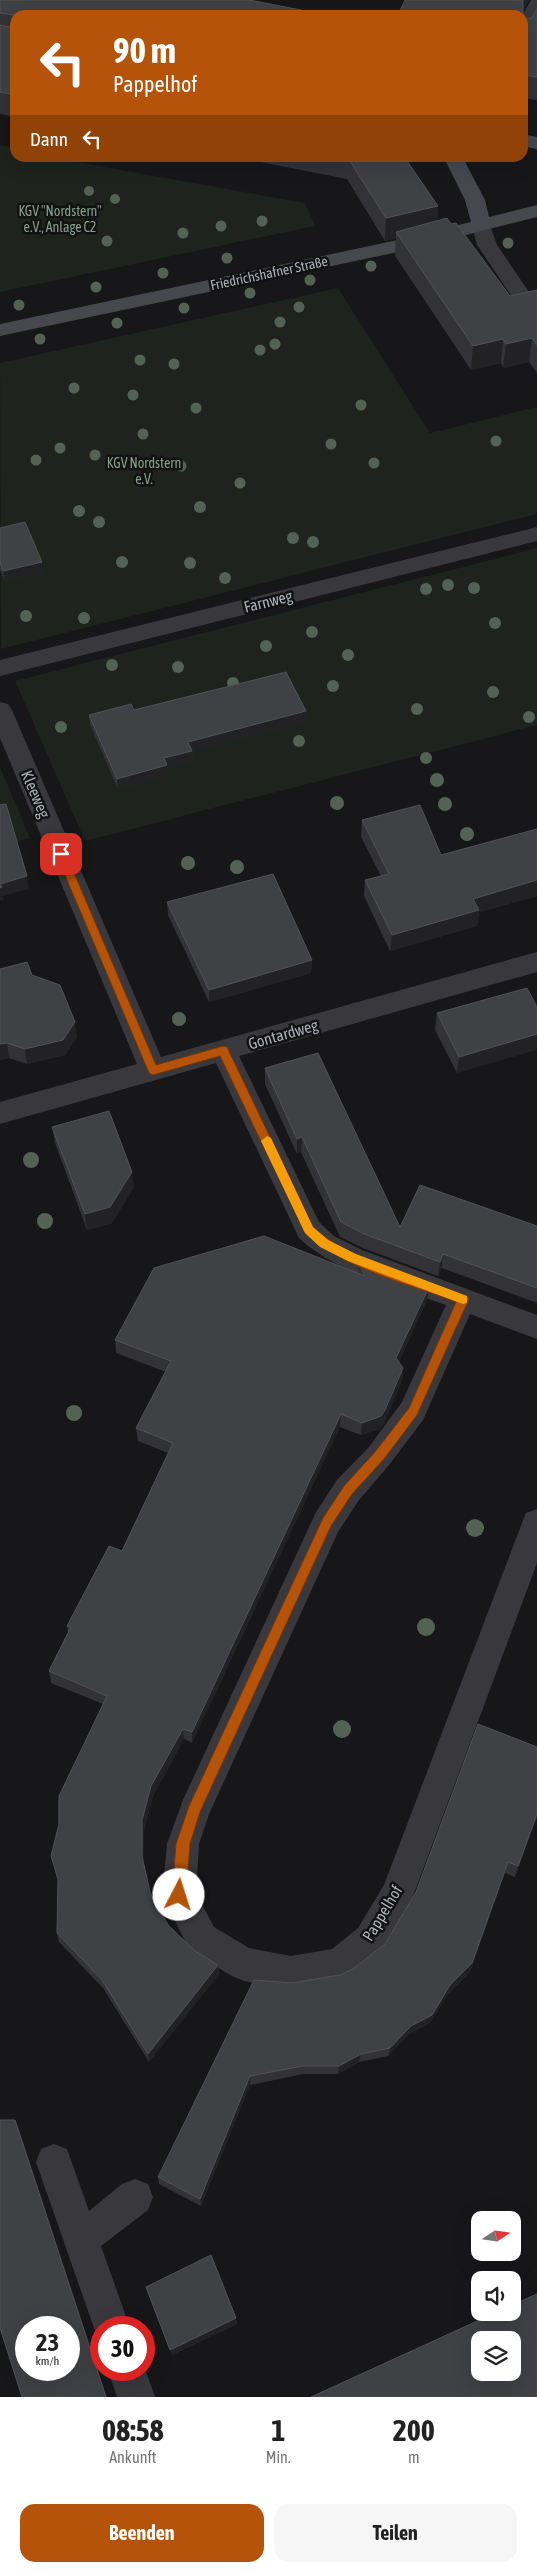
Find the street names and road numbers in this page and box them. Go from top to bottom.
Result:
street label: Friedrichshafner Straße [209,253,329,293]
street label: Farnweg [242,586,295,617]
street label: Kleeweg [17,768,54,821]
street label: Gontardweg [246,1015,320,1053]
street label: Pappelhof [358,1882,407,1944]

